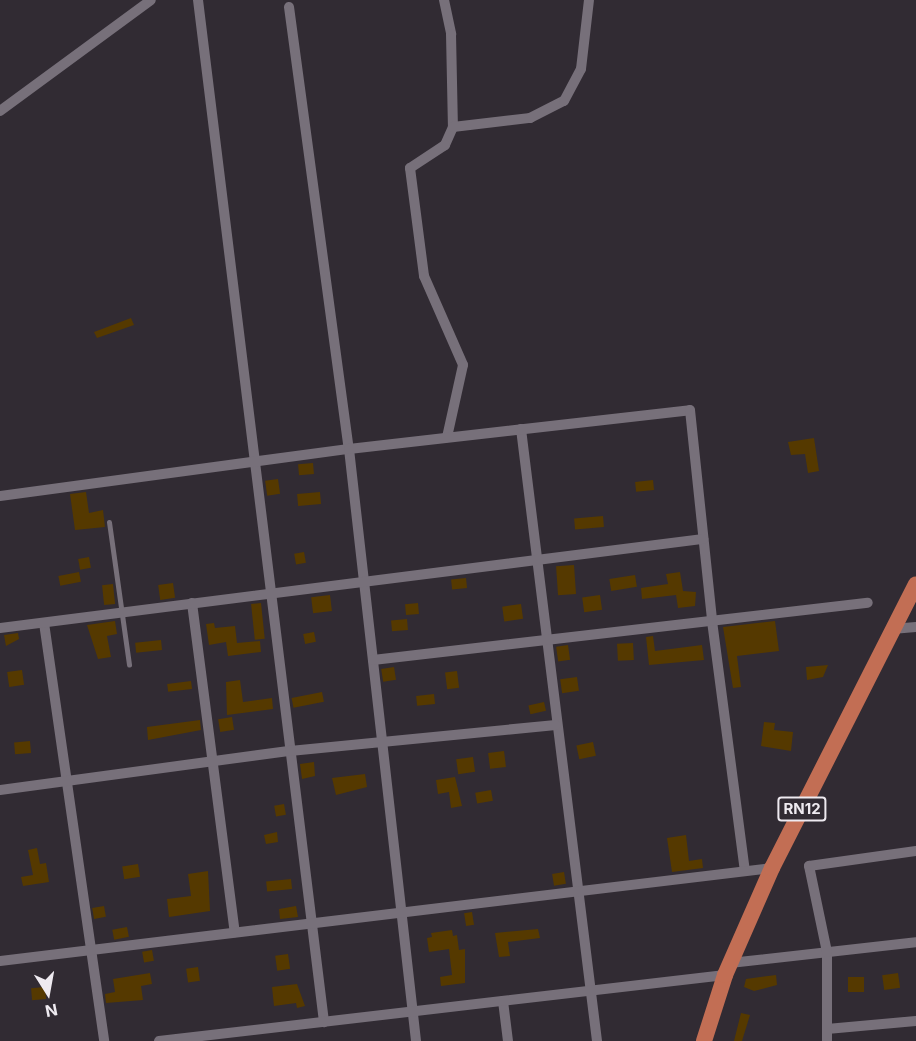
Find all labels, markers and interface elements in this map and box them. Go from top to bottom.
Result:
road number: RN12 [776,797,828,821]
north arrow [18,963,78,1023]
text: N [44,1000,59,1022]

